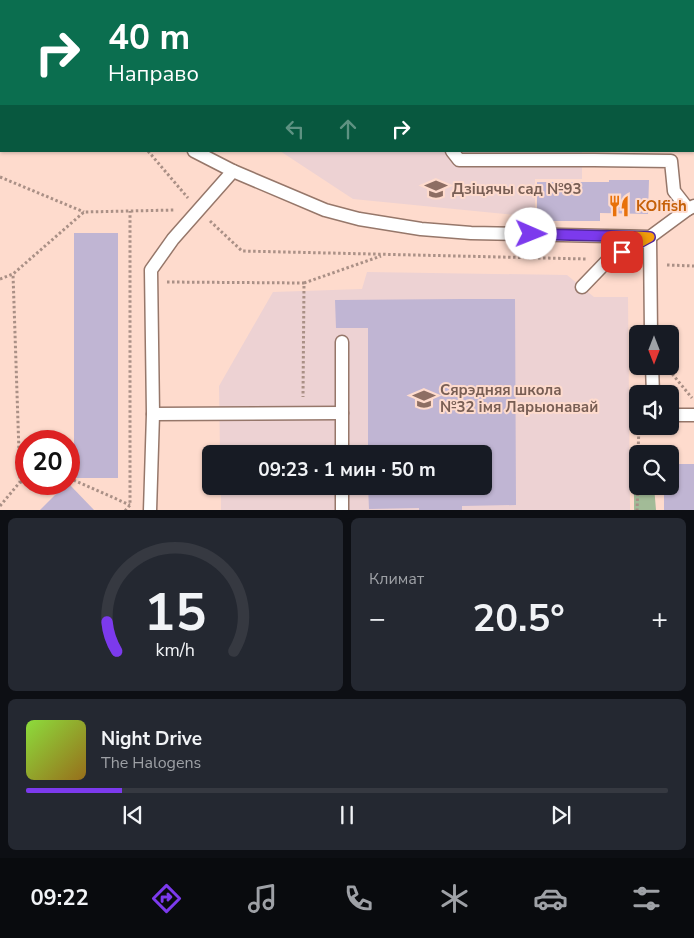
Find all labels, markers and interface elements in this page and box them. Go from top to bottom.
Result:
text: 40 m [108,14,190,61]
icon: right [25,20,90,85]
text: Направо [108,59,199,89]
icon: left [281,115,309,143]
icon: ahead [334,115,362,143]
icon: right [387,115,415,143]
school or university icon: Дзіцячы сад №93 [423,176,449,202]
place label: Дзіцячы сад №93 [452,179,581,199]
restaurant icon: KOIfish [606,193,632,219]
place label: KOIfish [636,196,687,216]
position arrow [504,207,556,259]
pin [601,231,643,273]
icon: arrive [608,238,636,266]
north arrow [629,325,679,375]
map controls [629,325,679,495]
place label: Сярэдняя школа №32 імя Ларыонавай [440,380,598,417]
button: sound [629,385,679,435]
school or university icon: Сярэдняя школа №32 імя Ларыонавай [411,386,437,412]
speed limit sign: 20 [15,430,80,495]
button: search [629,445,679,495]
text: 09:23 · 1 мин · 50 m [258,457,436,483]
text: Климат [369,568,424,590]
text: 15 [144,577,207,648]
text: 20.5° [472,593,565,644]
text: − [369,600,386,638]
text: + [651,600,668,638]
text: km/h [156,638,195,662]
text: Night Drive [101,726,202,752]
text: The Halogens [101,752,201,774]
icon: previous [119,801,147,829]
icon: pause [333,801,361,829]
icon: next [547,801,575,829]
icon: directions [149,881,184,916]
icon: music [245,881,280,916]
icon: phone [341,881,376,916]
icon: climate [437,881,472,916]
icon: car [533,881,568,916]
icon: filters [629,881,664,916]
text: 09:22 [30,883,89,913]

